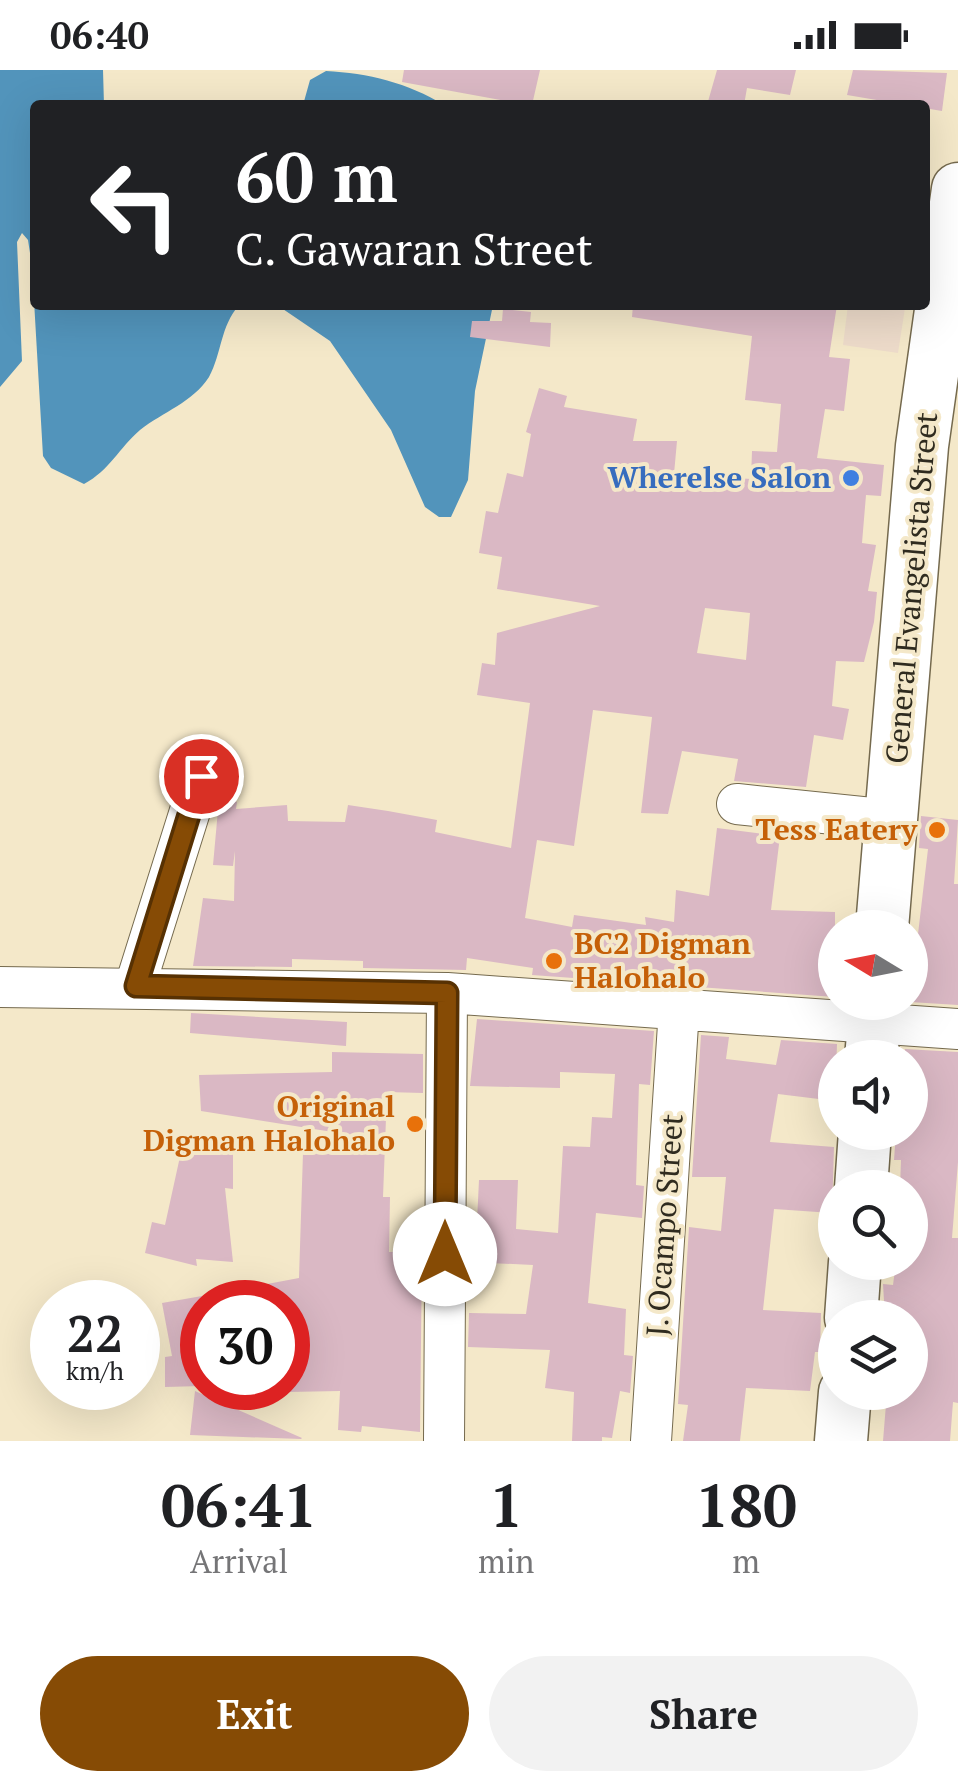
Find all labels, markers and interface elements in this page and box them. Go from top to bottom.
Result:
text: 06:40 [50,10,149,60]
text: 60 m [235,129,398,222]
icon: left [70,140,200,270]
text: C. Gawaran Street [235,218,593,278]
street label: General Evangelista Street [876,410,946,765]
place label: Wherelse Salon [607,457,831,497]
marker: Wherelse Salon [840,467,862,489]
pin [159,734,244,819]
icon: arrive [174,749,229,804]
place label: Tess Eatery [755,809,918,849]
marker: Tess Eatery [926,819,948,841]
north arrow [818,910,928,1020]
map controls [818,910,928,1410]
place label: BC2 Digman Halohalo [574,923,751,997]
marker: BC2 Digman Halohalo [543,950,565,972]
button: sound [818,1040,928,1150]
place label: Original Digman Halohalo [143,1086,395,1160]
street label: J. Ocampo Street [636,1112,692,1337]
marker: Original Digman Halohalo [404,1113,426,1135]
button: search [818,1170,928,1280]
position arrow [393,1202,497,1306]
speed limit sign: 30 [180,1280,310,1410]
text: 22 [67,1300,123,1366]
button: layers [818,1300,928,1410]
text: km/h [66,1354,124,1387]
text: 06:41 [161,1465,317,1544]
text: 1 [489,1465,523,1544]
text: 180 [695,1465,797,1544]
text: Arrival [190,1540,288,1582]
text: min [478,1540,534,1582]
text: m [732,1540,760,1582]
button: Exit [40,1656,469,1771]
button: Share [489,1656,918,1771]

